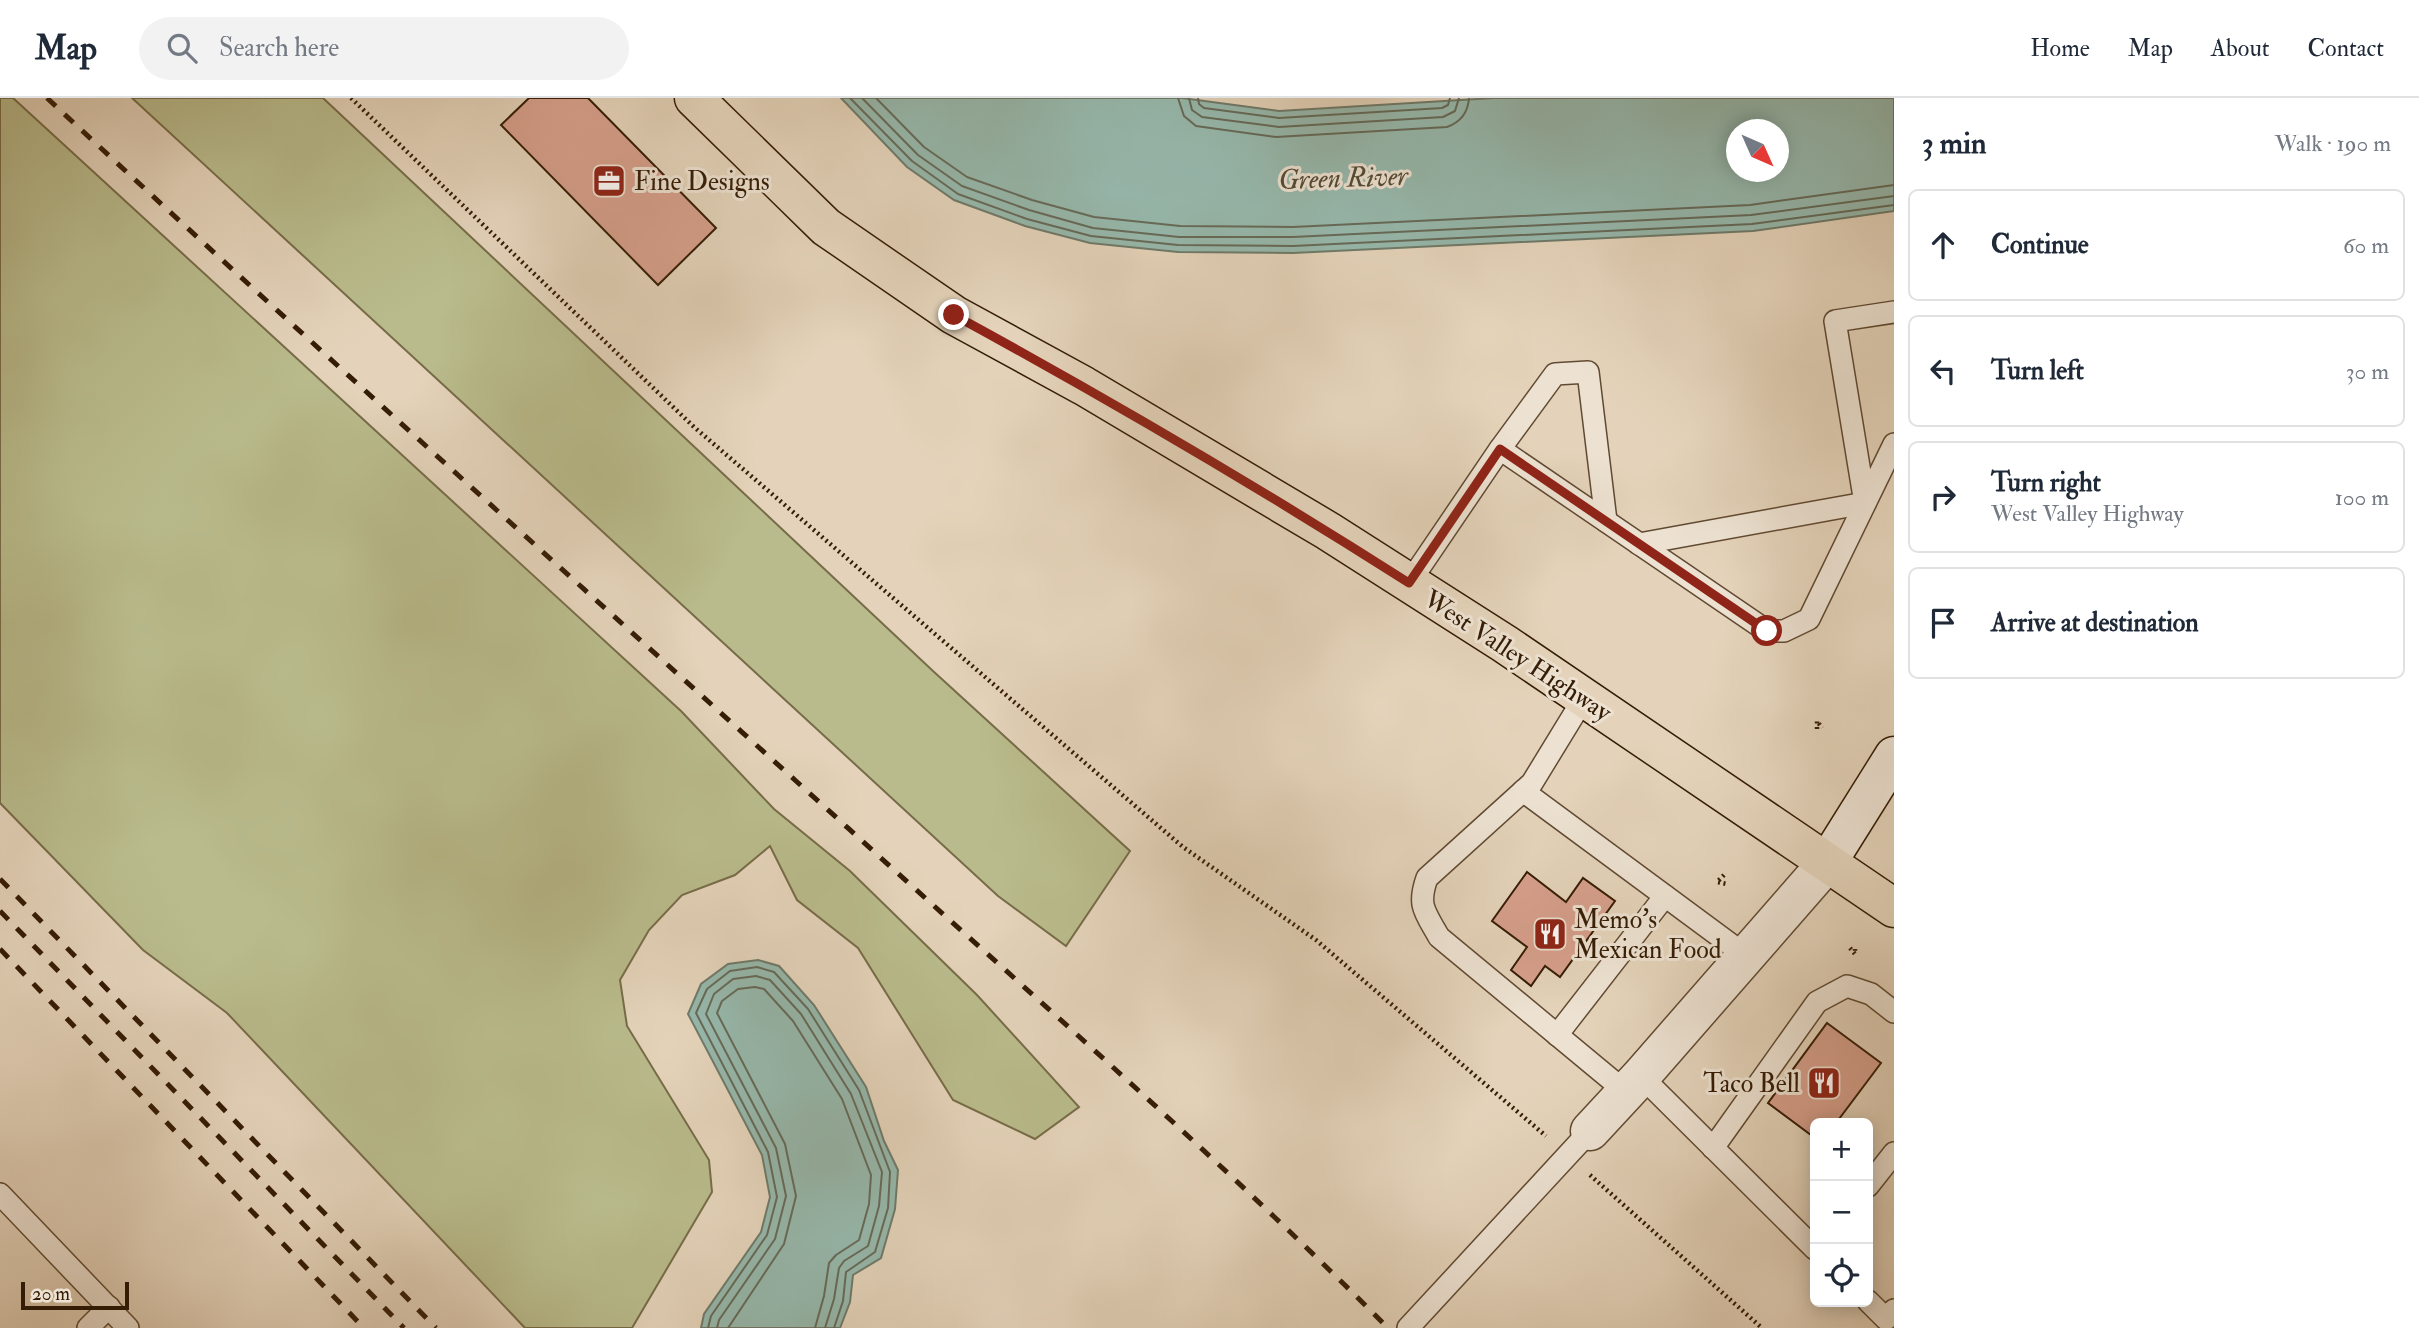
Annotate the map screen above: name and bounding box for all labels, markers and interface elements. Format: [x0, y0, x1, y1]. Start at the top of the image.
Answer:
search box [139, 17, 629, 80]
text: Map [35, 28, 97, 69]
icon: search [163, 29, 201, 67]
text: Search here [219, 32, 339, 64]
text: Home [2030, 33, 2090, 64]
text: Map [2128, 33, 2173, 64]
text: About [2211, 33, 2270, 64]
text: Contact [2308, 33, 2384, 64]
north arrow [1726, 119, 1789, 182]
text: 3 min [1922, 125, 1987, 162]
text: Walk · 190 m [2275, 129, 2391, 158]
water label: Green River [1278, 159, 1410, 198]
office icon: Fine Designs [590, 162, 628, 200]
place label: Fine Designs [634, 166, 770, 198]
icon: ahead [1924, 226, 1962, 264]
text: Continue [1991, 229, 2089, 261]
text: 60 m [2343, 231, 2389, 260]
route end [938, 299, 969, 330]
icon: left [1924, 352, 1962, 390]
text: Turn left [1991, 355, 2084, 387]
text: 30 m [2346, 357, 2389, 386]
text: Turn right [1991, 467, 2101, 499]
icon: right [1924, 478, 1962, 516]
text: 100 m [2335, 483, 2389, 512]
text: West Valley Highway [1991, 499, 2184, 528]
street label: West Valley Highway [1417, 583, 1618, 729]
icon: arrive [1924, 604, 1962, 642]
text: Arrive at destination [1991, 607, 2199, 639]
route start [1751, 615, 1782, 646]
place label: Memo's Mexican Food [1574, 904, 1722, 966]
restaurant icon: Memo's Mexican Food [1531, 915, 1569, 953]
restaurant icon: Taco Bell [1805, 1064, 1843, 1102]
place label: Taco Bell [1703, 1068, 1800, 1100]
map controls [1810, 1118, 1873, 1307]
button: + [1810, 1118, 1873, 1181]
button: − [1810, 1181, 1873, 1244]
button: locate [1810, 1244, 1873, 1307]
scale bar [21, 1279, 130, 1311]
text: 20 m [32, 1282, 70, 1306]

